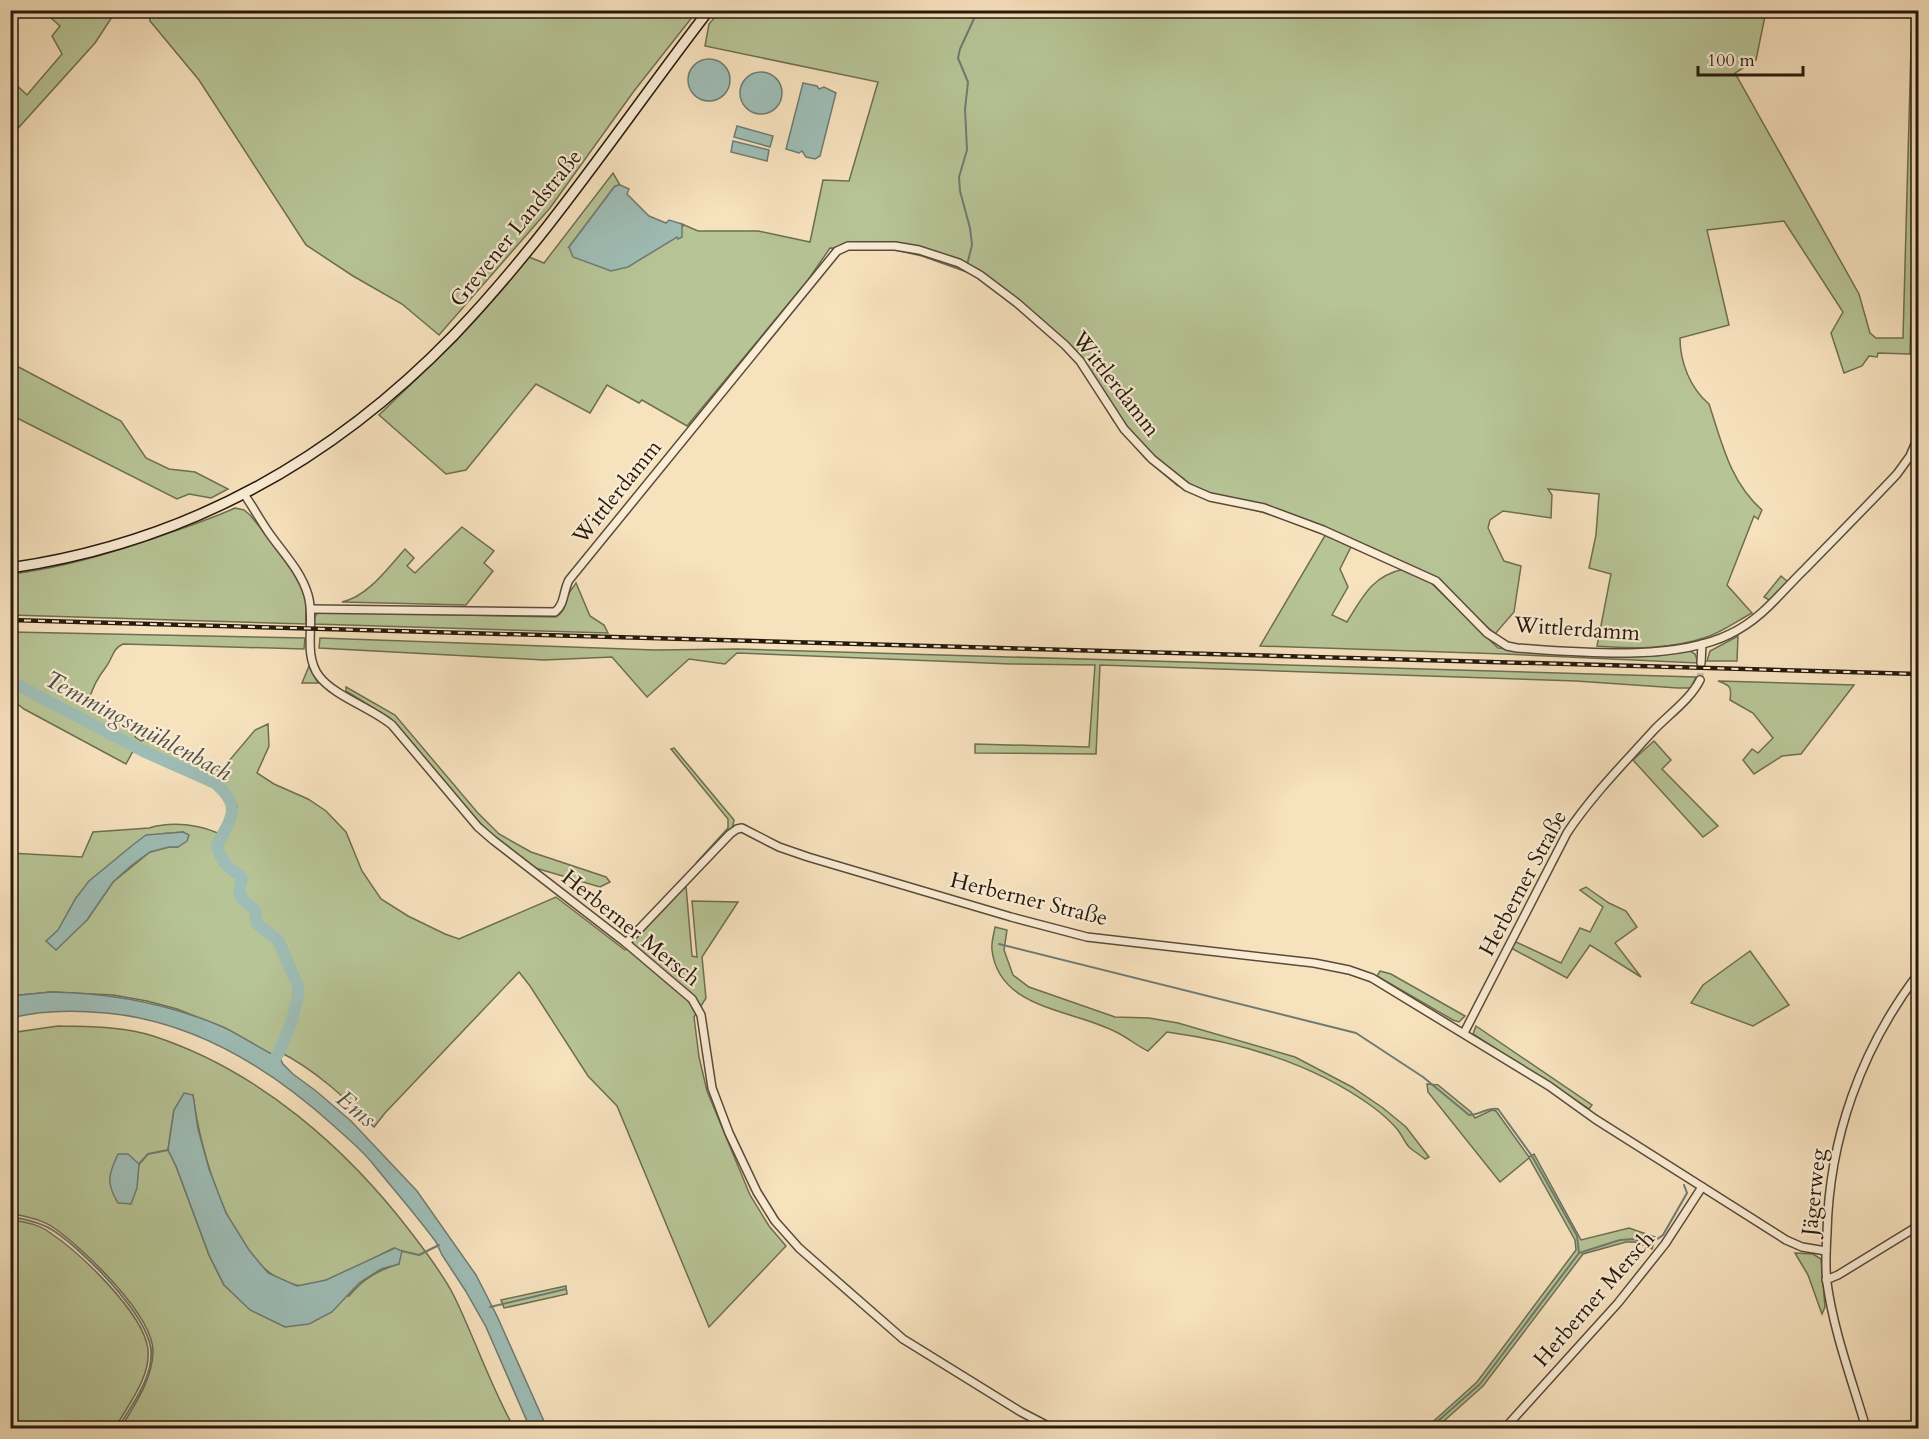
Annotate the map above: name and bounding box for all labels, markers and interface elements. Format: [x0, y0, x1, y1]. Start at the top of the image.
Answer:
scale bar [1698, 39, 1803, 77]
text: 100 m [1707, 48, 1755, 73]
street label: Grevener Landstraße [443, 143, 589, 313]
street label: Wittlerdamm [1065, 324, 1167, 443]
street label: Wittlerdamm [565, 433, 669, 551]
street label: Wittlerdamm [1512, 610, 1641, 648]
water label: Temmingsmühlenbach [39, 663, 238, 789]
street label: Herberner Straße [1472, 805, 1574, 961]
street label: Herberner Mersch [555, 863, 707, 993]
street label: Herberner Straße [947, 865, 1111, 933]
water label: Ems [329, 1083, 383, 1135]
street label: Jägerweg [1794, 1146, 1834, 1240]
street label: Herberner Mersch [1527, 1225, 1661, 1373]

